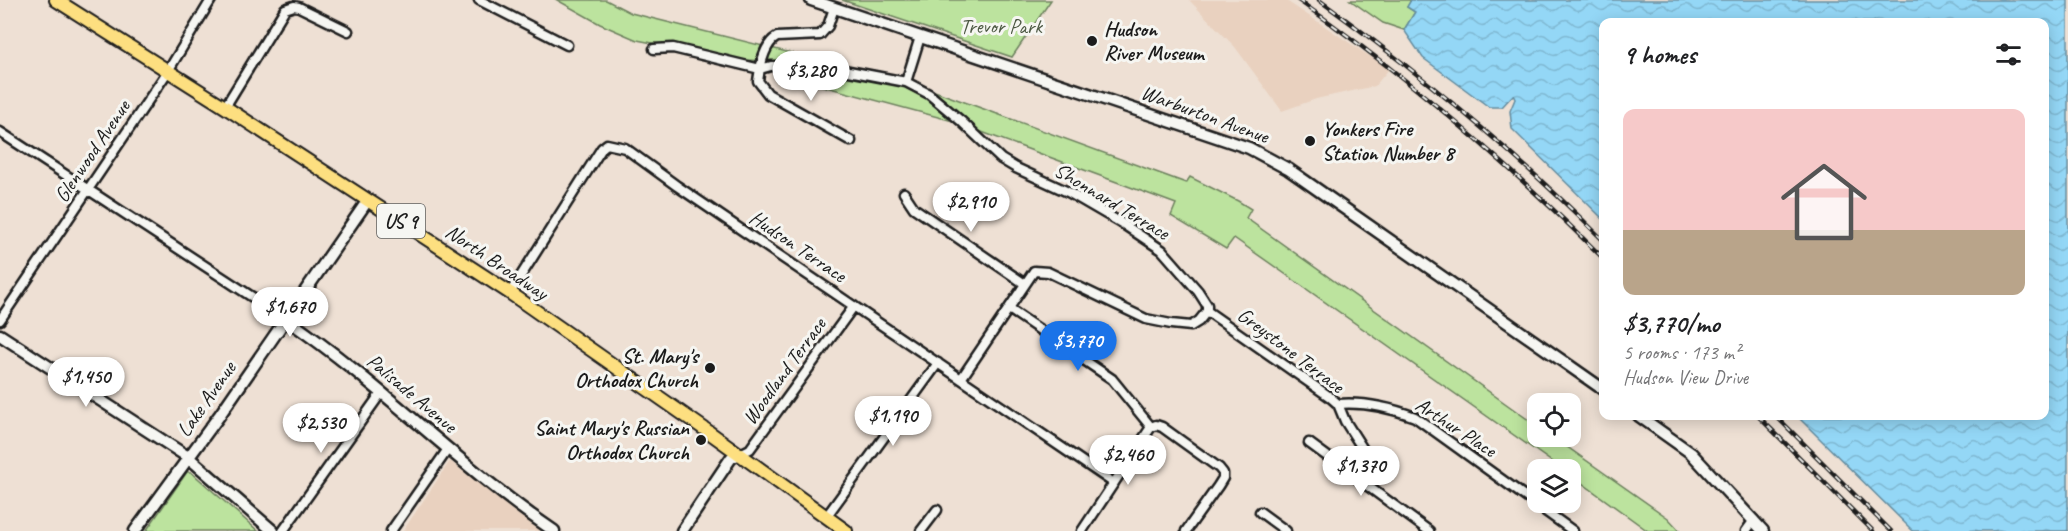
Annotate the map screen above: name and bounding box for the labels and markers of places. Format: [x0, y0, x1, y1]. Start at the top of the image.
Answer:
place label: Hudson River Museum [1104, 16, 1206, 66]
marker: Hudson River Museum [1085, 34, 1099, 48]
pin: $3,280 [762, 51, 860, 102]
place label: Yonkers Fire Station Number 8 [1322, 116, 1456, 166]
marker: Yonkers Fire Station Number 8 [1303, 134, 1317, 148]
pin: $2,910 [922, 182, 1020, 233]
pin: $1,670 [241, 287, 339, 338]
pin: $3,770 [1029, 321, 1127, 372]
place label: St. Mary's Orthodox Church [575, 343, 701, 393]
pin: $1,450 [37, 357, 135, 408]
marker: St. Mary's Orthodox Church [703, 361, 717, 375]
pin: $1,190 [844, 396, 942, 447]
pin: $2,530 [272, 403, 370, 454]
place label: Saint Mary's Russian Orthodox Church [534, 415, 690, 465]
marker: Saint Mary's Russian Orthodox Church [694, 433, 708, 447]
pin: $2,460 [1079, 435, 1177, 486]
pin: $1,370 [1312, 446, 1410, 497]

